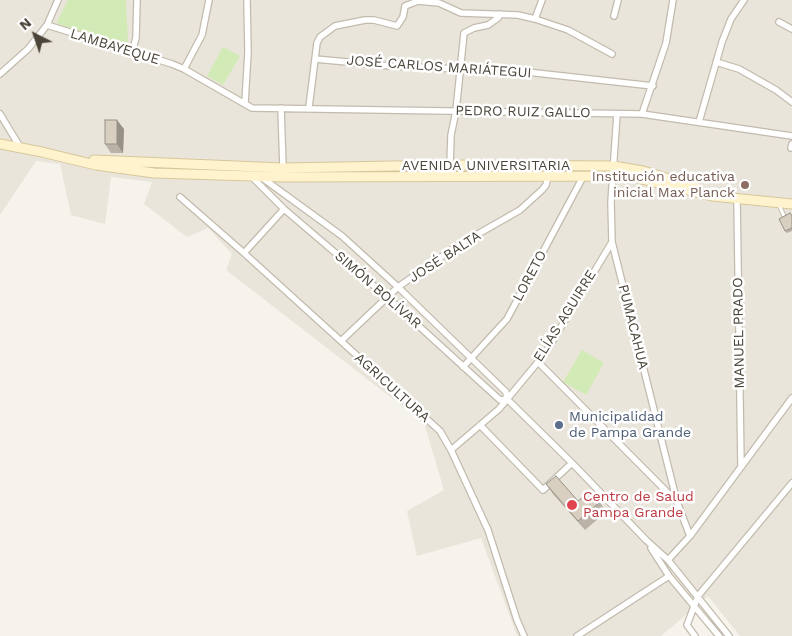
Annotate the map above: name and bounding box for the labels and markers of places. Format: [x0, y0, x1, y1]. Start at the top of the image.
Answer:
place label: Institución educativa inicial Max Planck [592, 169, 735, 202]
marker: Institución educativa inicial Max Planck [739, 179, 751, 191]
place label: Municipalidad de Pampa Grande [569, 409, 691, 442]
marker: Municipalidad de Pampa Grande [553, 419, 565, 431]
place label: Centro de Salud Pampa Grande [583, 489, 694, 522]
marker: Centro de Salud Pampa Grande [565, 498, 579, 512]

